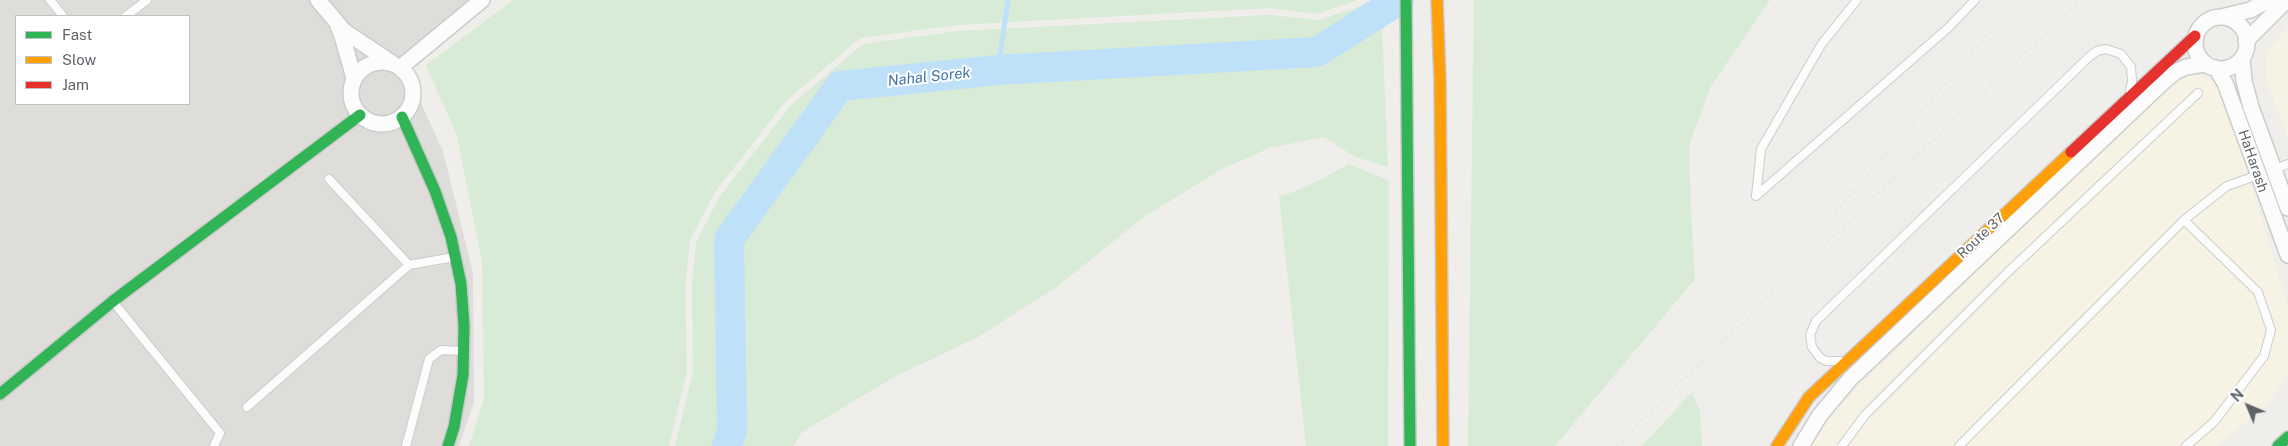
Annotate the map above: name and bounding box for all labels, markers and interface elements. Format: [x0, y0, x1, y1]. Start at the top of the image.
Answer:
legend [15, 15, 190, 105]
text: Fast [62, 26, 92, 43]
text: Slow [62, 51, 96, 68]
water label: Nahal Sorek [887, 64, 971, 90]
text: Jam [62, 76, 89, 93]
street label: HaHarash [2234, 128, 2272, 194]
street label: Route 37 [1954, 210, 2008, 262]
north arrow [2223, 381, 2273, 431]
text: N [2228, 386, 2247, 405]

